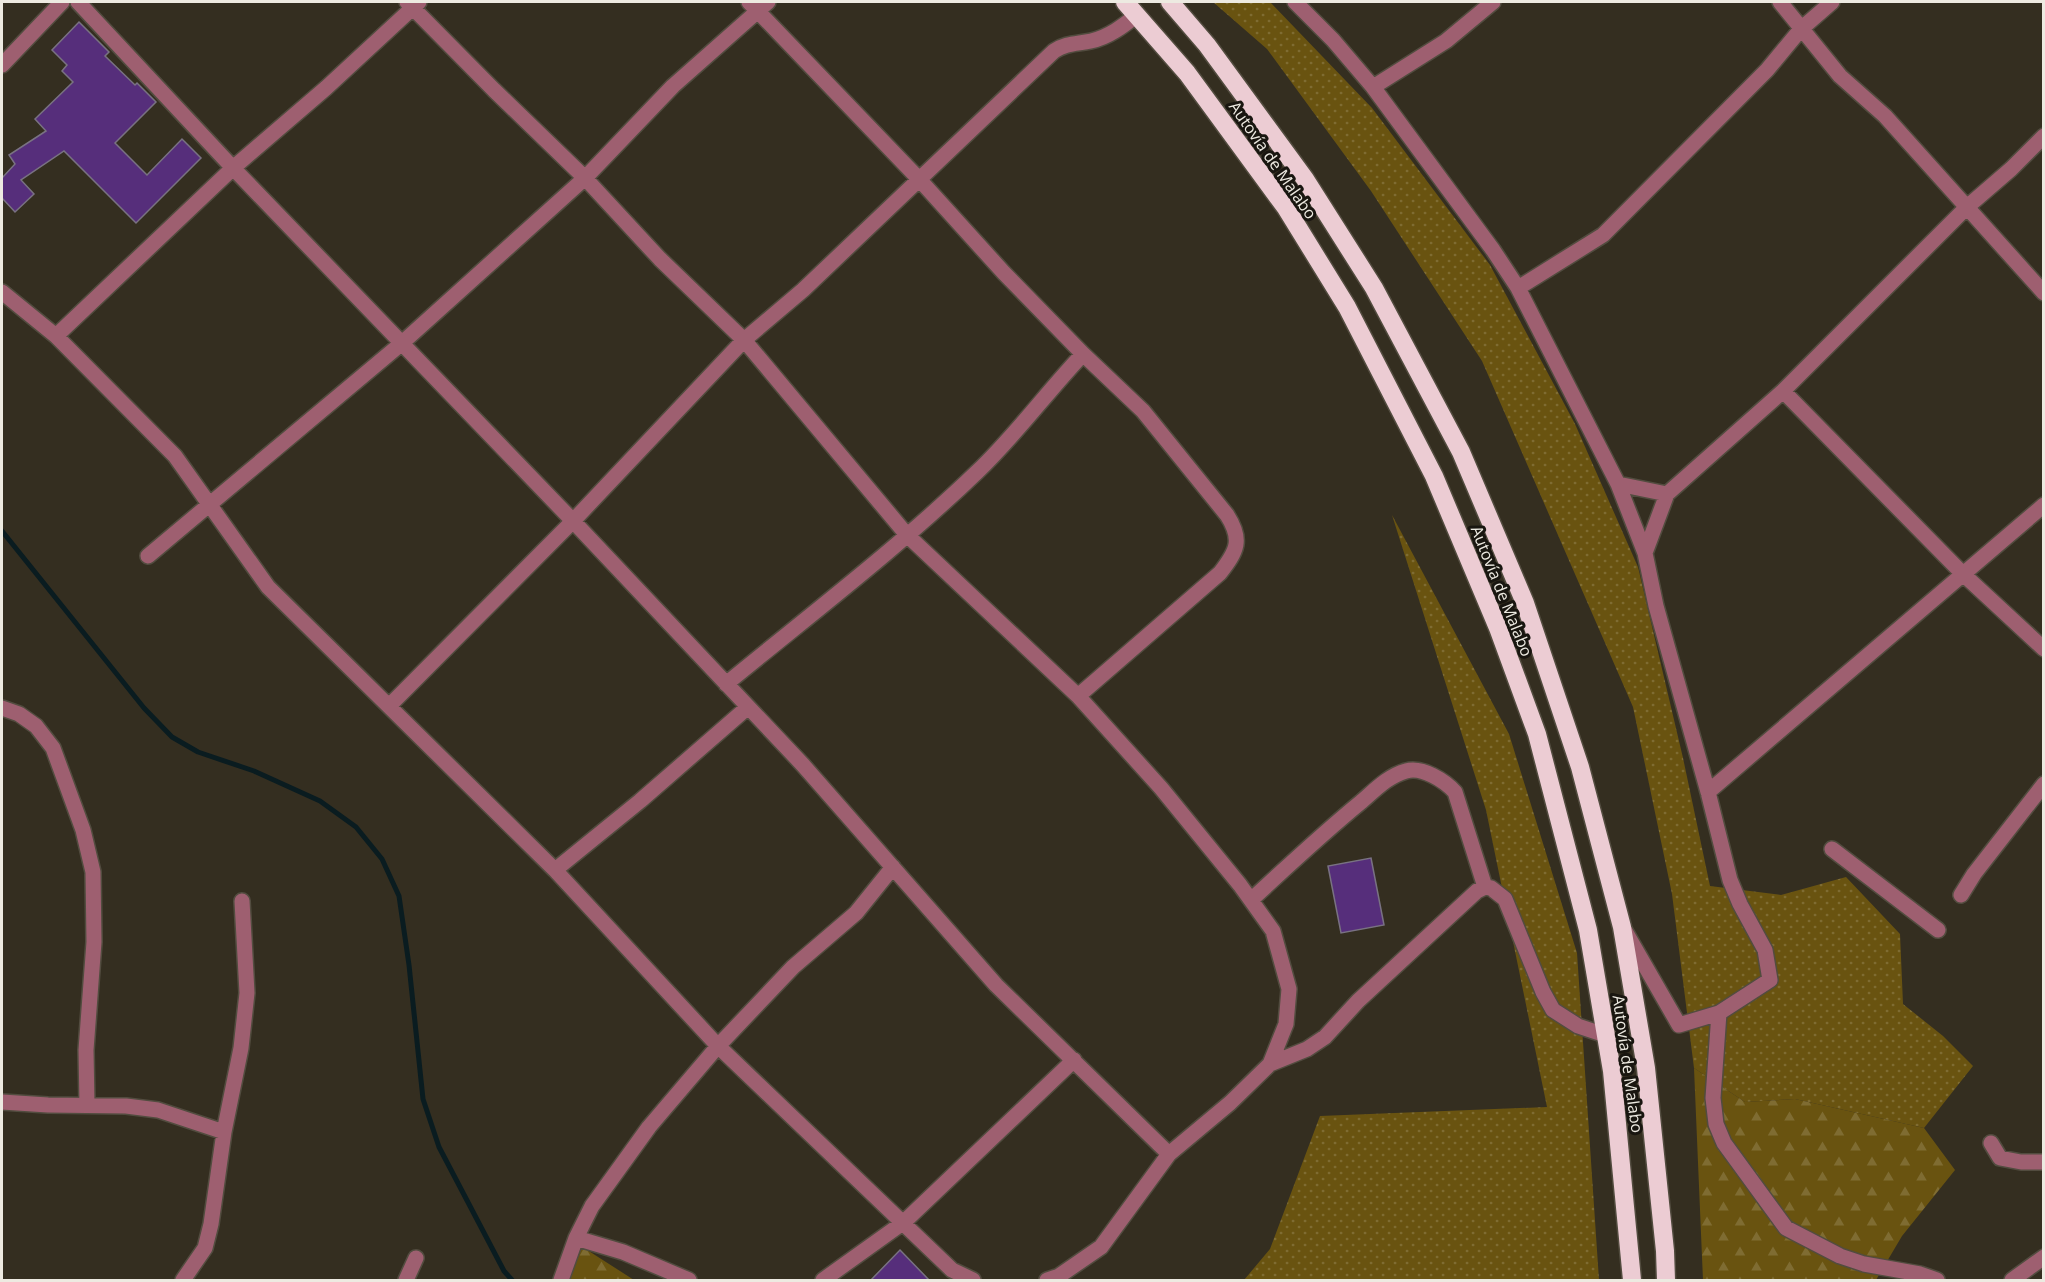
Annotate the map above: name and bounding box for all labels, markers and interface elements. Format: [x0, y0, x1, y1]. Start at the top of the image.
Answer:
street label: Autovía de Malabo [1224, 97, 1322, 223]
street label: Autovía de Malabo [1466, 522, 1538, 660]
street label: Autovía de Malabo [1607, 994, 1649, 1134]

